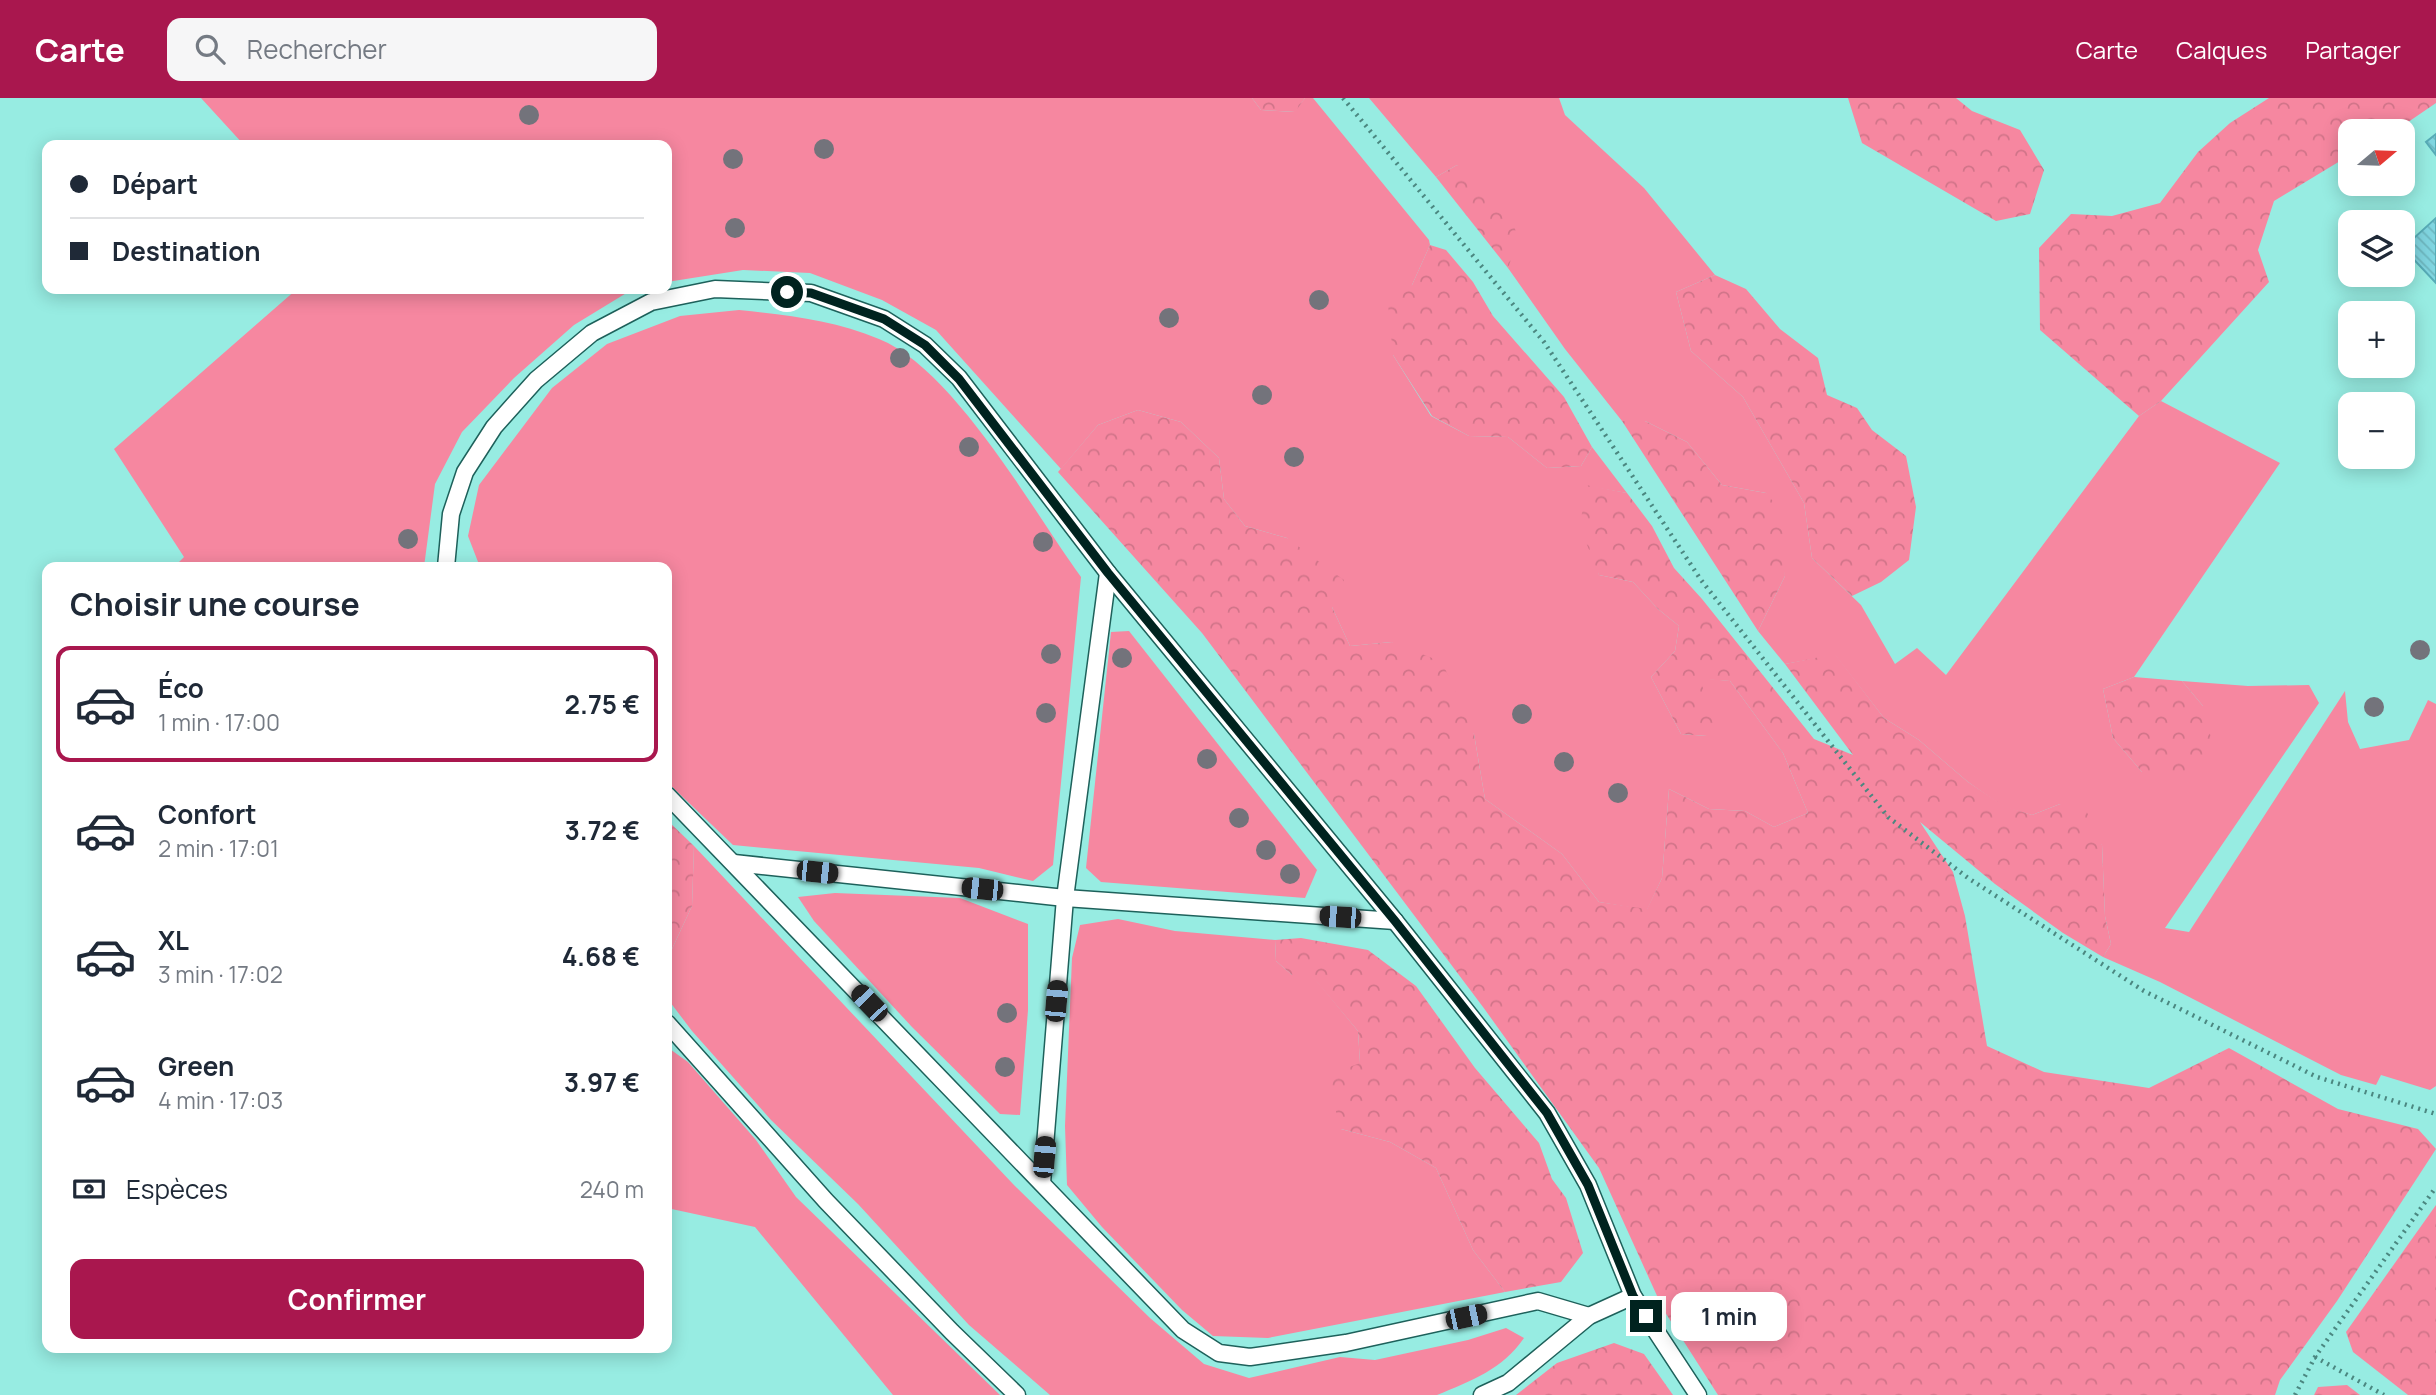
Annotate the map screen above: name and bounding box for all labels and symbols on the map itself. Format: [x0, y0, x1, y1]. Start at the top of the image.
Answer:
north arrow [2338, 119, 2415, 196]
route start [771, 276, 803, 308]
car [796, 859, 839, 885]
car [961, 876, 1004, 902]
car [1319, 905, 1362, 929]
car [1044, 979, 1069, 1023]
car [847, 981, 892, 1025]
car [1032, 1135, 1057, 1179]
callout: 1 min [1670, 1292, 1786, 1340]
route end [1630, 1300, 1662, 1332]
car [1444, 1302, 1489, 1332]

